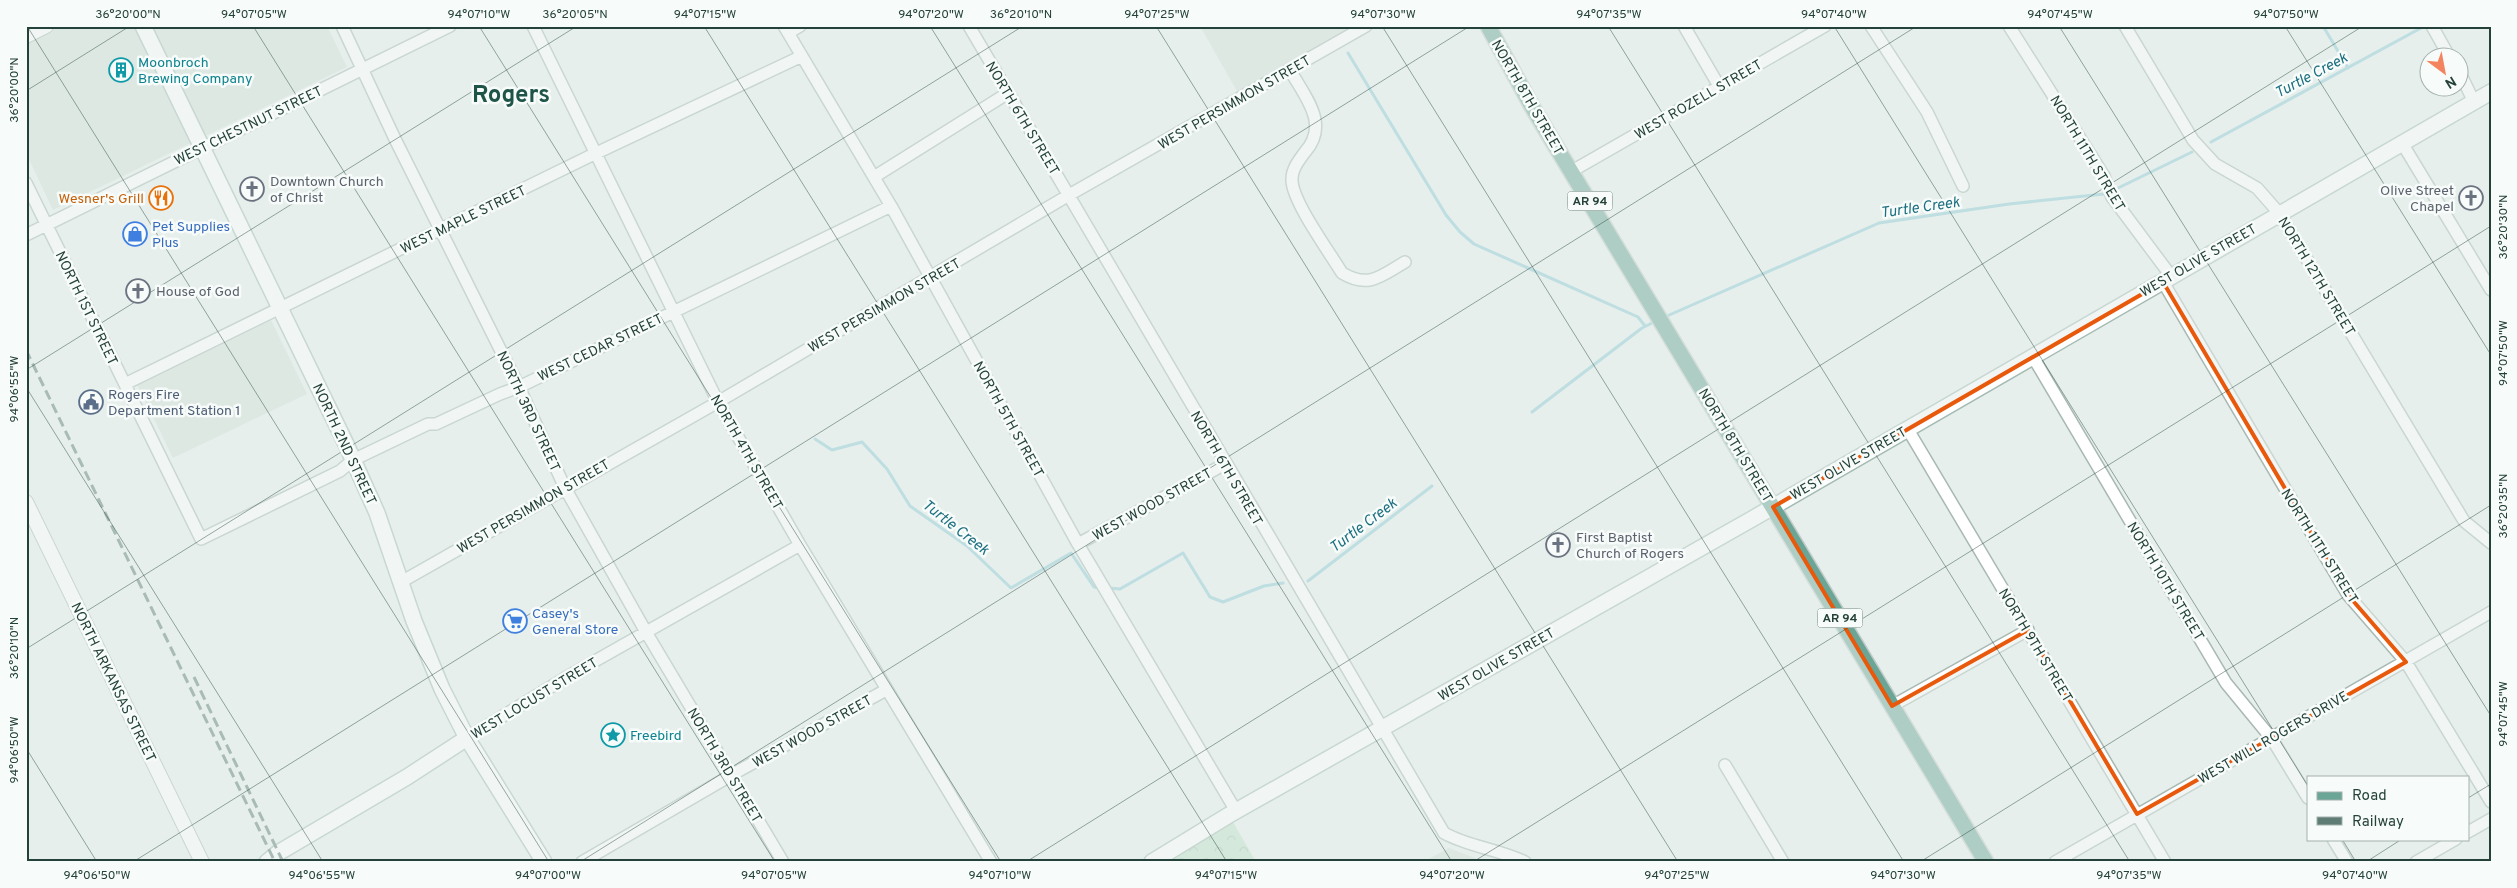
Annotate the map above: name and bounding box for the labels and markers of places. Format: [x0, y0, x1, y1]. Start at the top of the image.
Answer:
place label: Moonbroch Brewing Company [138, 55, 252, 88]
building icon: Moonbroch Brewing Company [108, 57, 134, 83]
place label: Downtown Church of Christ [270, 174, 384, 207]
church icon: Downtown Church of Christ [239, 176, 265, 202]
place label: Olive Street Chapel [2380, 183, 2454, 216]
restaurant icon: Wesner's Grill [148, 185, 174, 211]
church icon: Olive Street Chapel [2458, 185, 2484, 211]
place label: Wesner's Grill [59, 191, 144, 208]
place label: Pet Supplies Plus [152, 219, 230, 252]
shop icon: Pet Supplies Plus [122, 221, 148, 247]
church icon: House of God [125, 278, 151, 304]
place label: House of God [156, 284, 240, 301]
place label: Rogers Fire Department Station 1 [108, 387, 240, 420]
public building icon: Rogers Fire Department Station 1 [78, 389, 104, 415]
place label: First Baptist Church of Rogers [1576, 530, 1684, 563]
church icon: First Baptist Church of Rogers [1545, 532, 1571, 558]
place label: Casey's General Store [532, 606, 618, 639]
supermarket icon: Casey's General Store [502, 608, 528, 634]
place icon: Freebird [600, 722, 626, 748]
place label: Freebird [630, 728, 682, 745]

